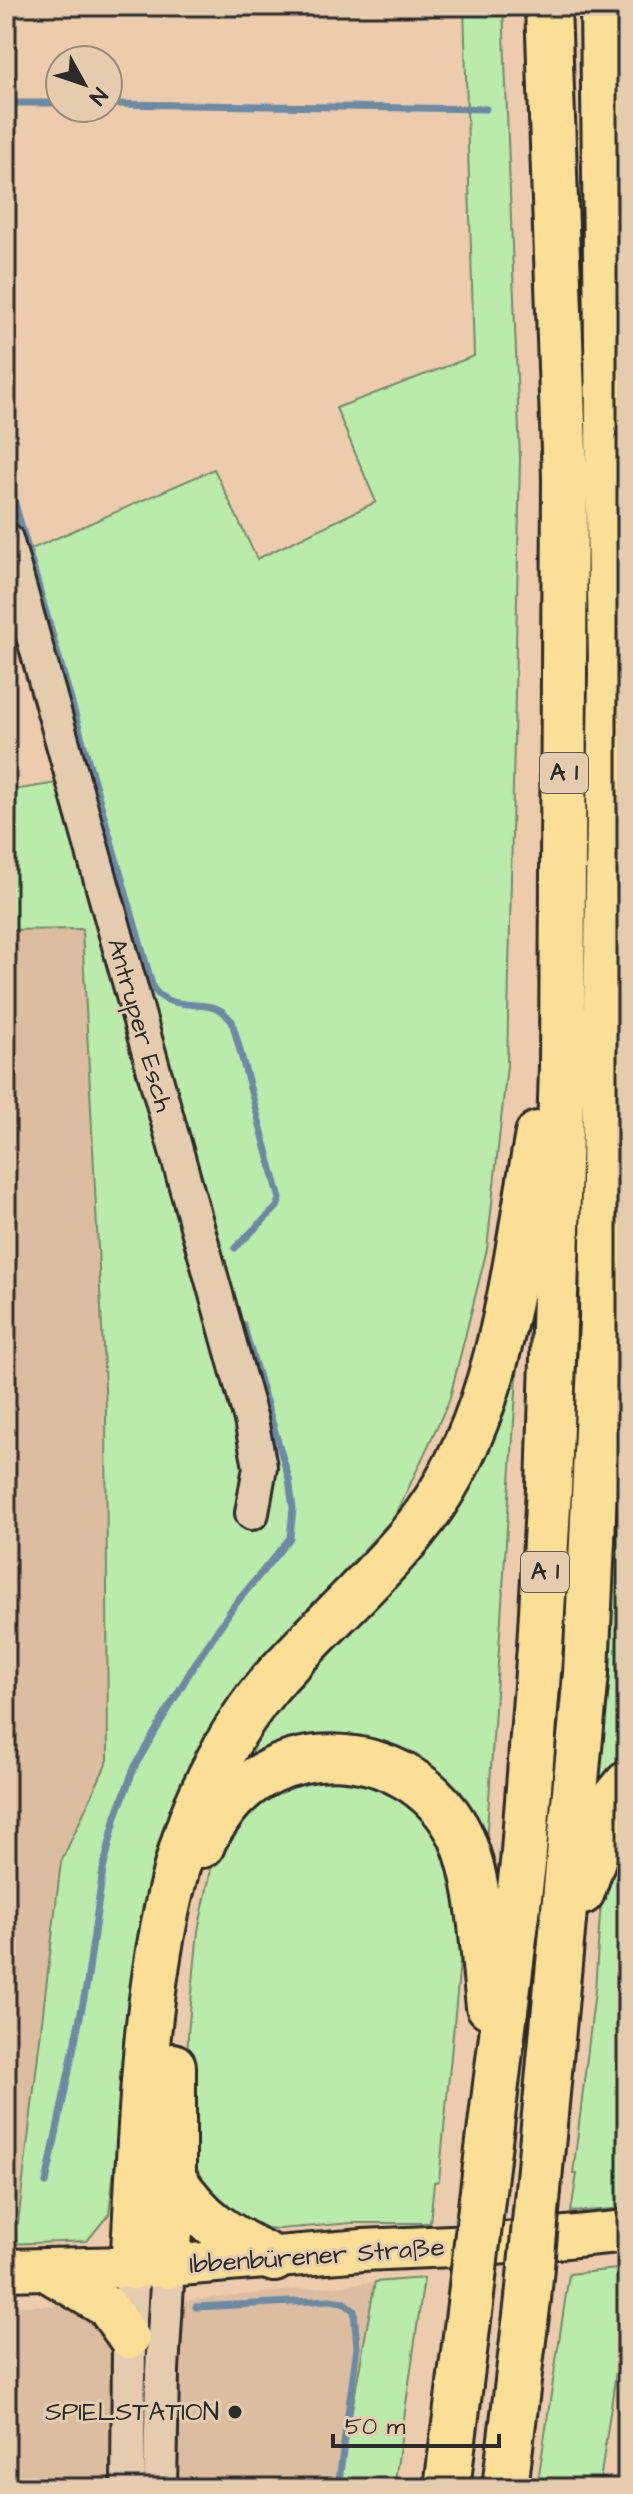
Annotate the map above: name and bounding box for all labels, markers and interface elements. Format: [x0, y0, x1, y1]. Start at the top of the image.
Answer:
north arrow [44, 44, 124, 124]
text: N [82, 81, 114, 111]
road number: A 1 [540, 753, 588, 793]
street label: Antruper Esch [98, 934, 182, 1116]
road number: A 1 [521, 1552, 569, 1592]
street label: Ibbenbürener Straße [188, 2229, 446, 2283]
place label: SPIELSTATION [45, 2394, 219, 2430]
scale bar [333, 2398, 499, 2448]
marker: SPIELSTATION [226, 2403, 244, 2421]
text: 50 m [345, 2410, 406, 2444]

